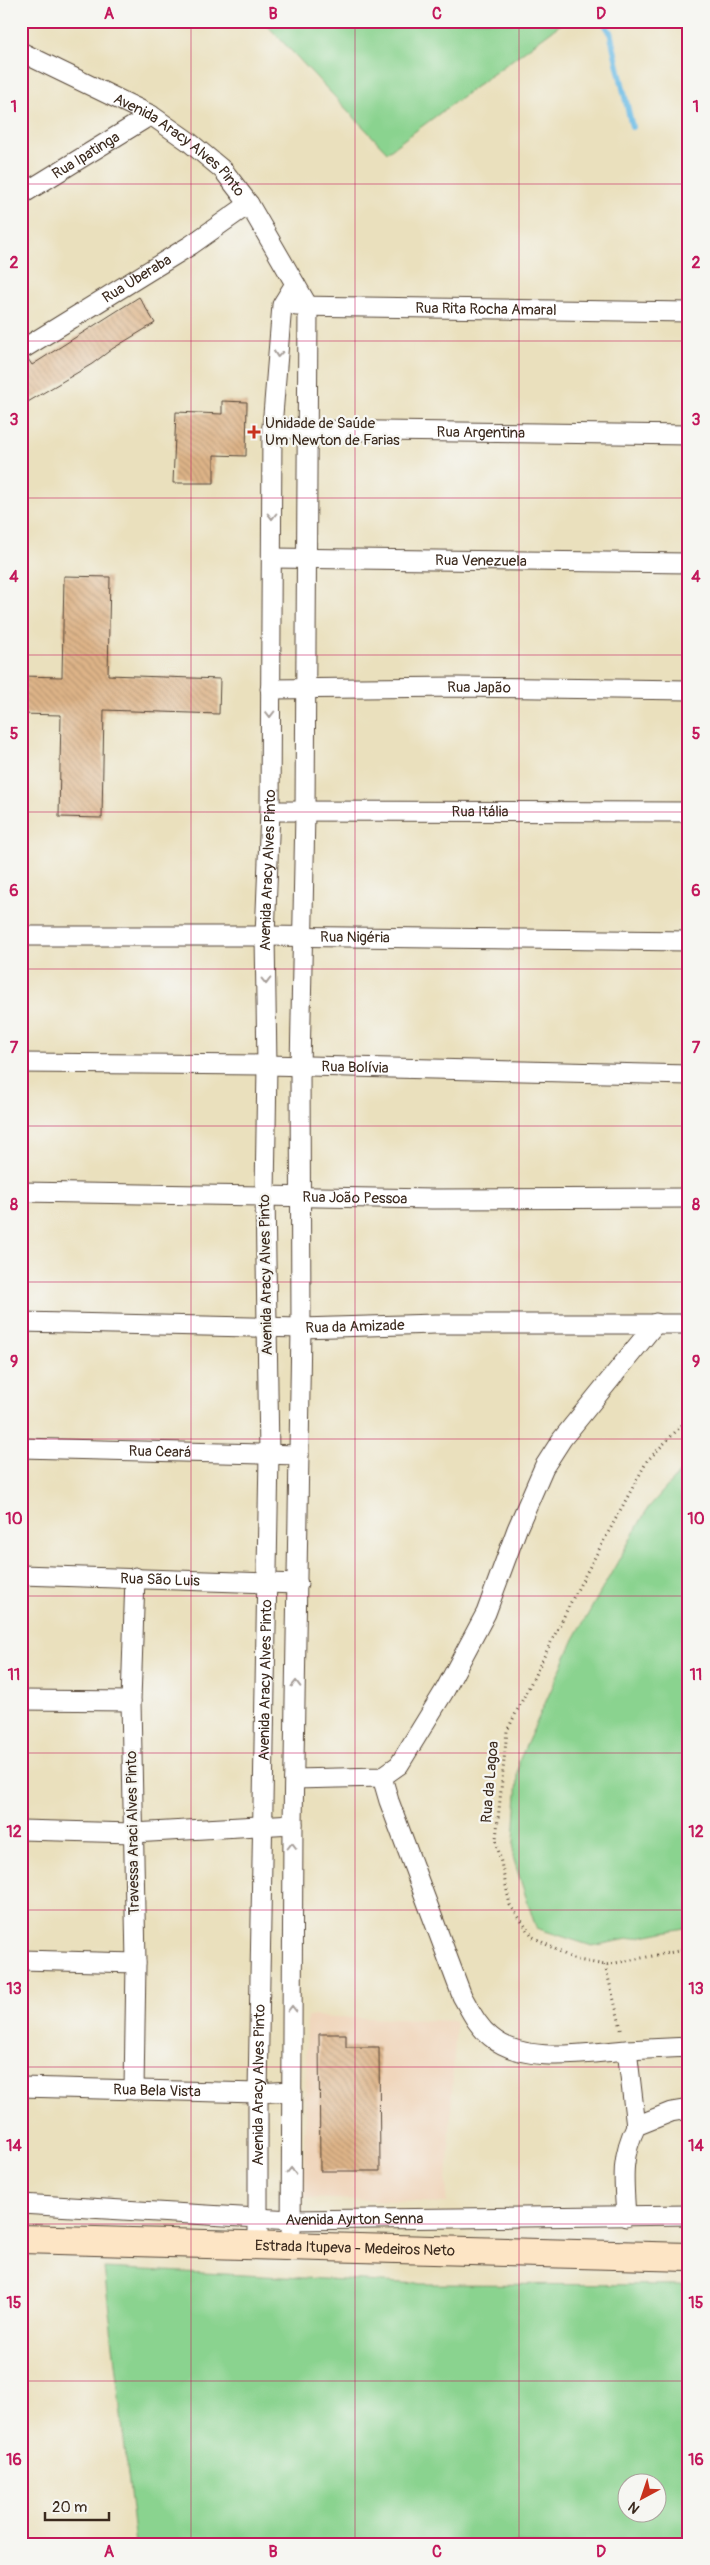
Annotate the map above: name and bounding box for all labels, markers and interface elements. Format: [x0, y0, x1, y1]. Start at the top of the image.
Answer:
text: A [104, 4, 115, 24]
text: B [268, 4, 278, 24]
text: C [432, 4, 442, 24]
text: D [596, 4, 606, 24]
street label: Avenida Aracy Alves Pinto [111, 89, 249, 200]
text: 1 [11, 97, 17, 117]
text: 1 [693, 97, 699, 117]
street label: Rua Ipatinga [48, 127, 123, 183]
street label: Rua Uberaba [99, 250, 175, 307]
text: 2 [10, 253, 19, 273]
text: 2 [692, 253, 701, 273]
street label: Rua Rita Rocha Amaral [415, 298, 557, 319]
one-way arrow [273, 350, 284, 358]
text: 3 [10, 410, 19, 430]
text: 3 [692, 410, 701, 430]
place label: Unidade de Saúde Um Newton de Farias [265, 414, 400, 450]
street label: Rua Argentina [436, 422, 525, 442]
marker: Unidade de Saúde Um Newton de Farias [247, 425, 261, 439]
one-way arrow [267, 512, 277, 520]
street label: Rua Venezuela [435, 550, 527, 571]
text: 4 [9, 567, 19, 587]
text: 4 [691, 567, 701, 587]
street label: Rua Japão [447, 677, 511, 697]
one-way arrow [265, 710, 275, 718]
text: 5 [10, 724, 19, 744]
text: 5 [692, 724, 701, 744]
street label: Avenida Aracy Alves Pinto [255, 789, 280, 951]
street label: Rua Itália [451, 802, 509, 821]
text: 6 [9, 881, 19, 901]
text: 6 [691, 881, 701, 901]
street label: Rua Nigéria [320, 927, 390, 947]
one-way arrow [261, 978, 271, 985]
text: 7 [10, 1038, 19, 1058]
text: 7 [692, 1038, 701, 1058]
street label: Rua Bolívia [321, 1057, 389, 1077]
street label: Rua João Pessoa [302, 1187, 408, 1208]
street label: Avenida Aracy Alves Pinto [255, 1194, 277, 1356]
text: 8 [10, 1195, 18, 1215]
text: 8 [692, 1195, 700, 1215]
street label: Rua da Amizade [305, 1315, 405, 1337]
text: 9 [10, 1352, 18, 1372]
text: 9 [692, 1352, 700, 1372]
street label: Rua Ceará [128, 1441, 191, 1462]
text: 10 [5, 1509, 23, 1529]
text: 10 [687, 1509, 705, 1529]
street label: Rua São Luis [120, 1569, 200, 1590]
street label: Avenida Aracy Alves Pinto [254, 1599, 276, 1761]
text: 11 [8, 1665, 20, 1685]
text: 11 [690, 1665, 702, 1685]
one-way arrow [291, 1680, 301, 1688]
street label: Rua da Lagoa [477, 1740, 503, 1824]
street label: Travessa Araci Alves Pinto [122, 1751, 144, 1915]
text: 12 [6, 1822, 22, 1842]
text: 12 [688, 1822, 704, 1842]
one-way arrow [287, 1842, 297, 1850]
text: 13 [6, 1979, 22, 1999]
text: 13 [688, 1979, 704, 1999]
street label: Avenida Aracy Alves Pinto [249, 2004, 269, 2166]
one-way arrow [287, 2005, 297, 2012]
street label: Rua Bela Vista [113, 2080, 201, 2101]
text: 14 [6, 2136, 22, 2156]
text: 14 [688, 2136, 704, 2156]
one-way arrow [286, 2167, 296, 2175]
street label: Avenida Ayrton Senna [285, 2209, 424, 2230]
street label: Estrada Itupeva - Medeiros Neto [255, 2236, 455, 2260]
text: 15 [7, 2293, 22, 2313]
text: 15 [689, 2293, 704, 2313]
text: 16 [6, 2450, 22, 2470]
text: 16 [688, 2450, 704, 2470]
north arrow [618, 2472, 668, 2522]
scale bar [45, 2490, 109, 2522]
text: 20 m [52, 2498, 87, 2517]
text: N [625, 2498, 643, 2517]
text: A [104, 2542, 115, 2562]
text: B [268, 2542, 278, 2562]
text: C [432, 2542, 442, 2562]
text: D [596, 2542, 606, 2562]

